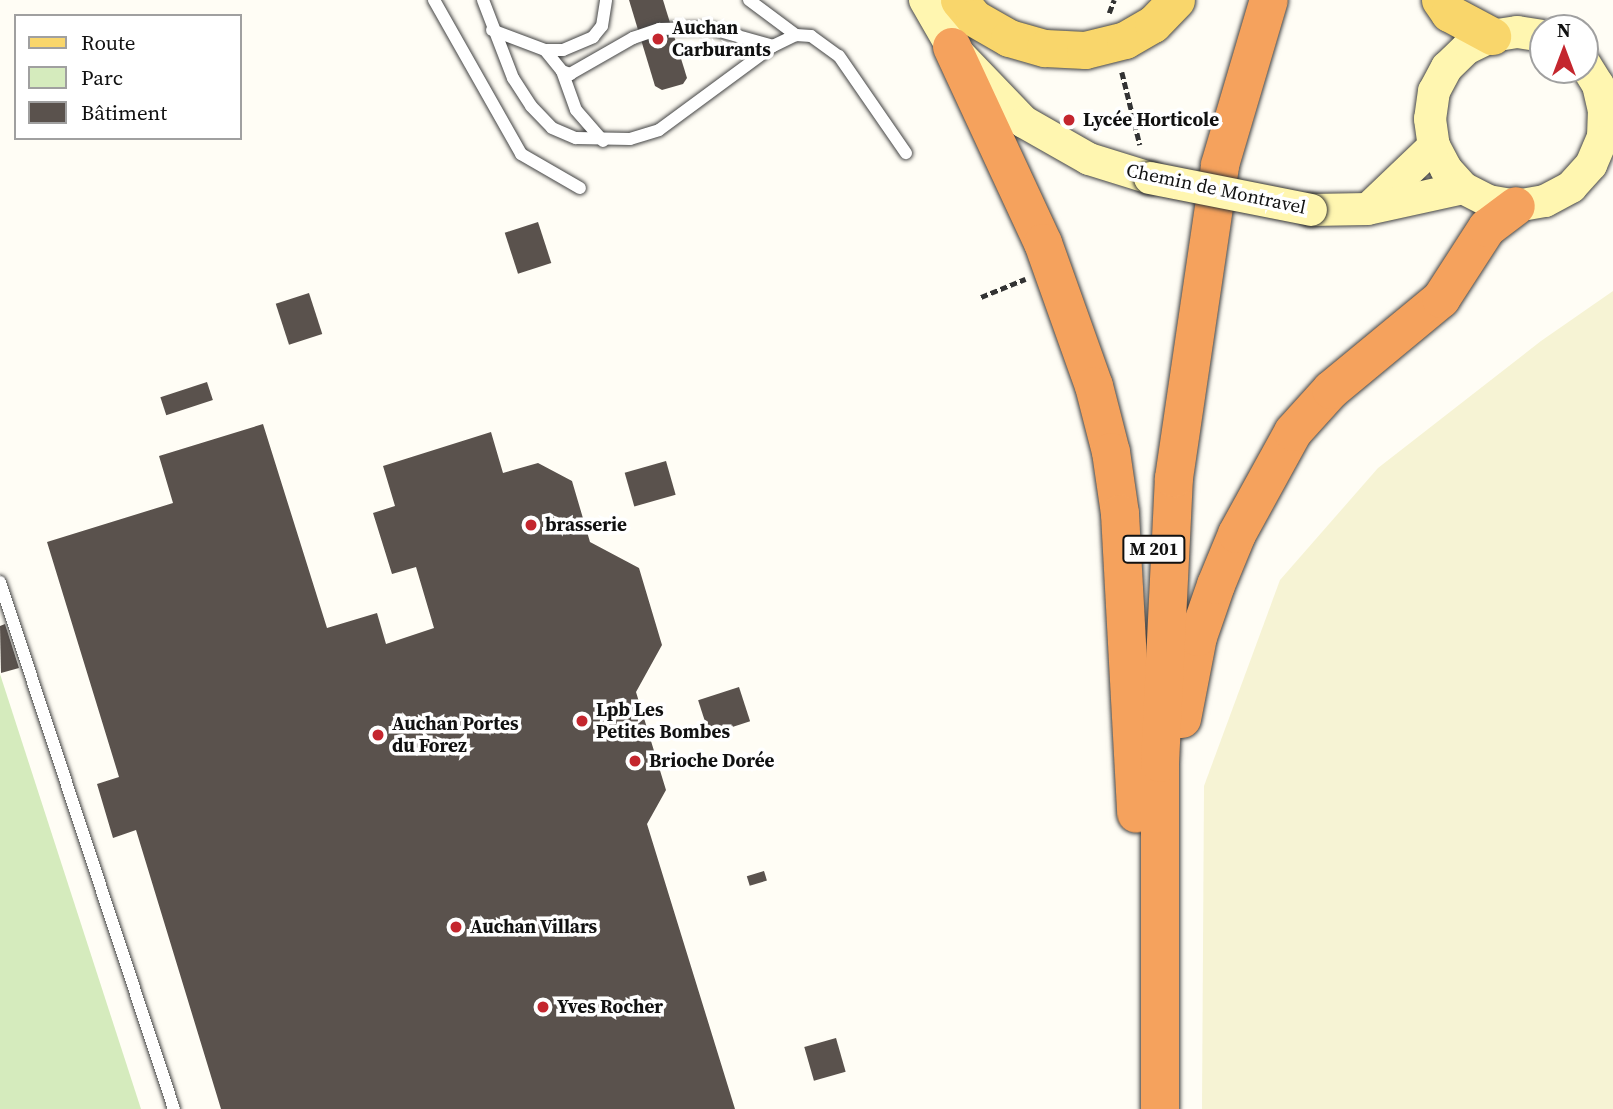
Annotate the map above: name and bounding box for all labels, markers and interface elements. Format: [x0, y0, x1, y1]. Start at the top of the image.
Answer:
legend [14, 14, 242, 140]
north arrow [1529, 14, 1599, 84]
place label: Auchan Carburants [672, 17, 771, 61]
text: N [1557, 17, 1571, 43]
text: Route [81, 28, 136, 57]
marker: Auchan Carburants [650, 31, 666, 47]
text: Parc [81, 63, 123, 92]
text: Bâtiment [81, 98, 167, 127]
place label: Lycée Horticole [1083, 109, 1219, 131]
marker: Lycée Horticole [1061, 112, 1077, 128]
street label: Chemin de Montravel [1124, 159, 1308, 219]
place label: brasserie [545, 514, 627, 536]
marker: brasserie [523, 517, 539, 533]
road number: M 201 [1121, 534, 1187, 564]
place label: Lpb Les Petites Bombes [596, 699, 730, 743]
place label: Auchan Portes du Forez [392, 713, 519, 757]
marker: Lpb Les Petites Bombes [574, 713, 590, 729]
marker: Auchan Portes du Forez [370, 727, 386, 743]
place label: Brioche Dorée [649, 750, 774, 772]
marker: Brioche Dorée [627, 753, 643, 769]
place label: Auchan Villars [470, 916, 598, 938]
marker: Auchan Villars [448, 919, 464, 935]
place label: Yves Rocher [557, 996, 663, 1018]
marker: Yves Rocher [535, 999, 551, 1015]

